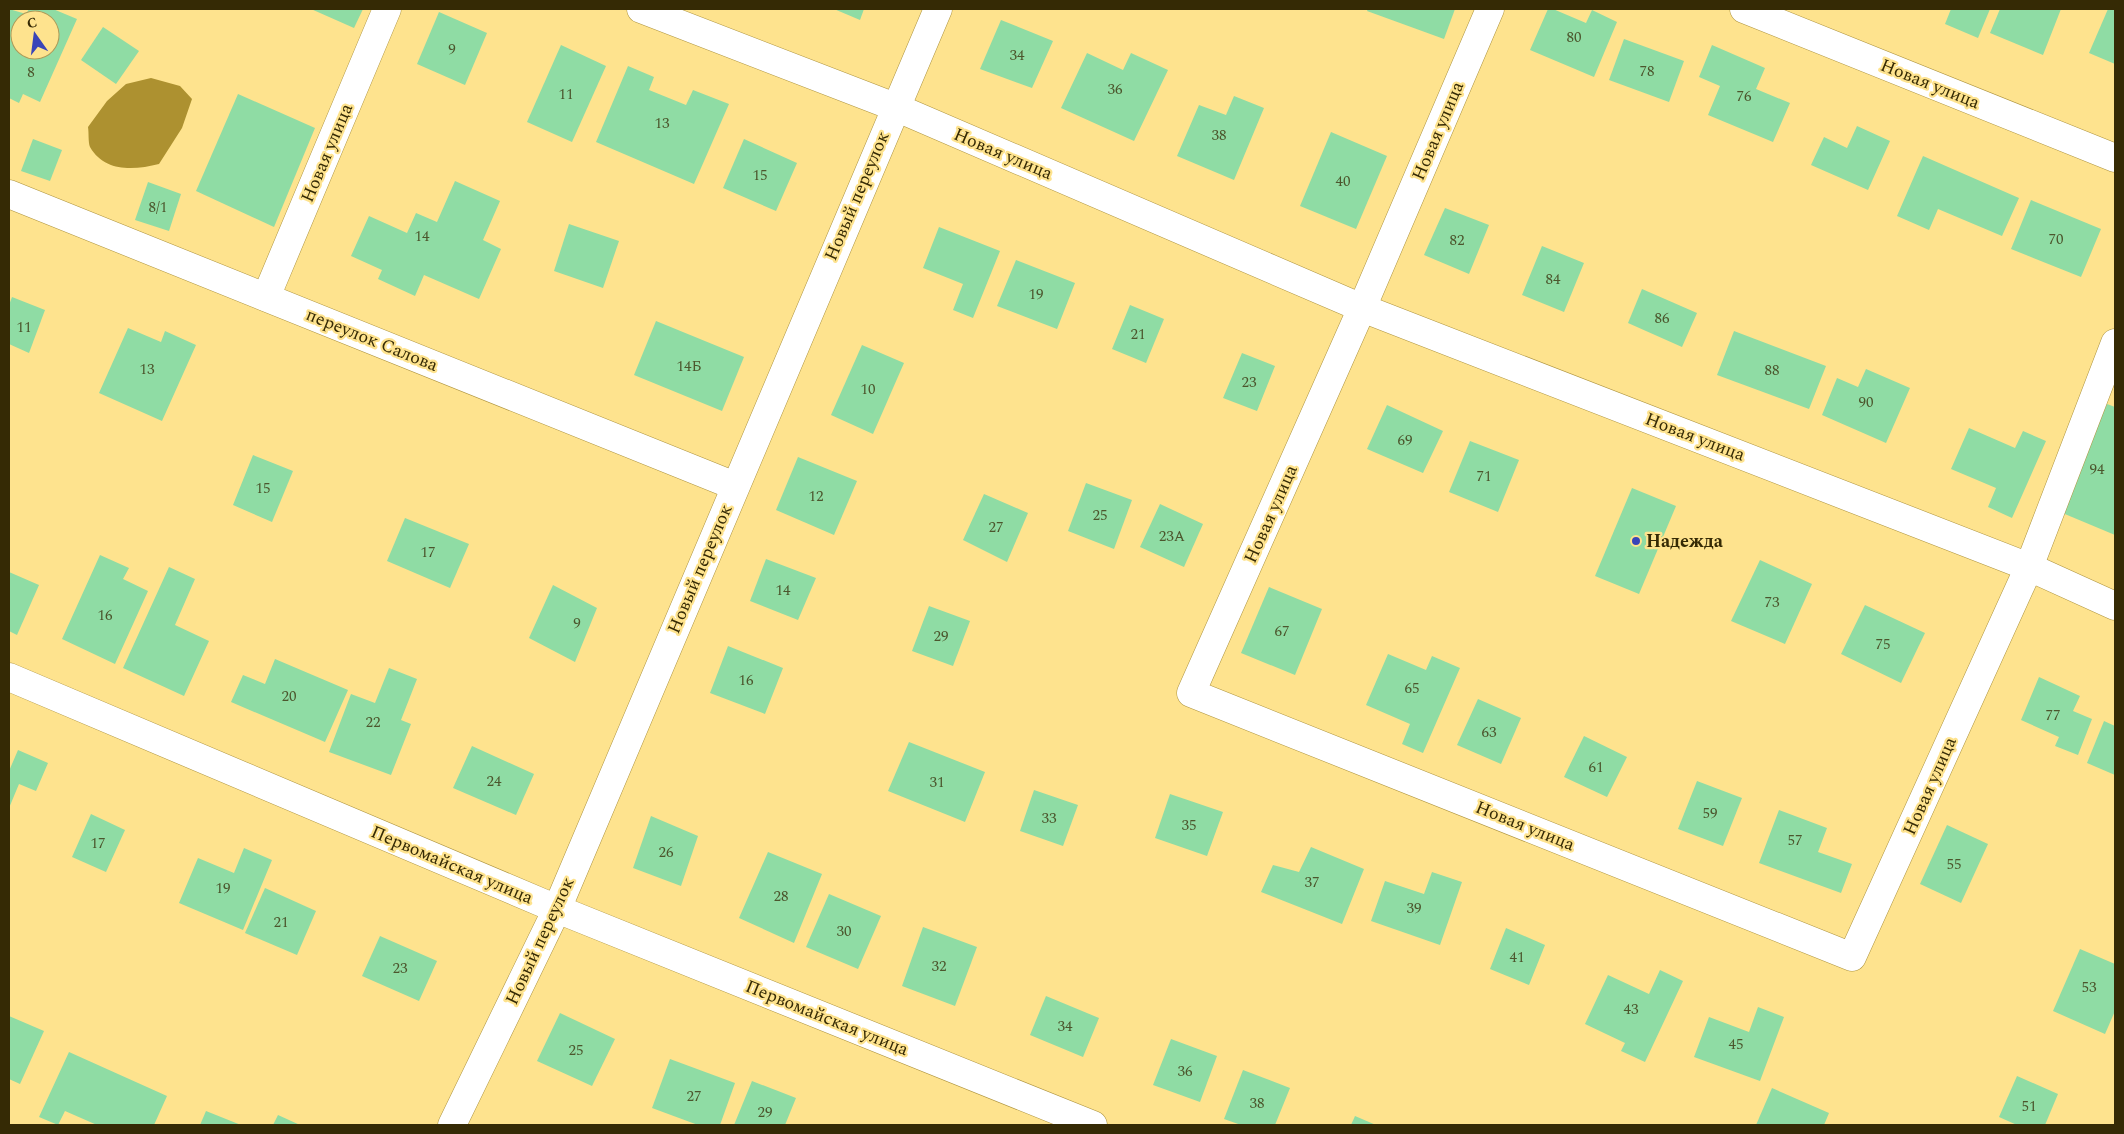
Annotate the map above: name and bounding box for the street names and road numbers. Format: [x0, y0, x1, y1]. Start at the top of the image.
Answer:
street label: Новая улица [1876, 52, 1984, 116]
street label: Новая улица [1405, 77, 1471, 185]
street label: Новая улица [294, 99, 360, 207]
street label: Новая улица [949, 121, 1057, 187]
street label: Новый переулок [818, 127, 896, 265]
street label: переулок Салова [302, 301, 442, 379]
street label: Новая улица [1641, 406, 1749, 469]
street label: Новая улица [1237, 460, 1305, 568]
street label: Новый переулок [661, 500, 739, 638]
street label: Новая улица [1896, 732, 1964, 840]
street label: Новая улица [1471, 794, 1579, 858]
street label: Первомайская улица [367, 819, 537, 911]
street label: Новый переулок [499, 873, 581, 1009]
street label: Первомайская улица [741, 973, 913, 1063]

